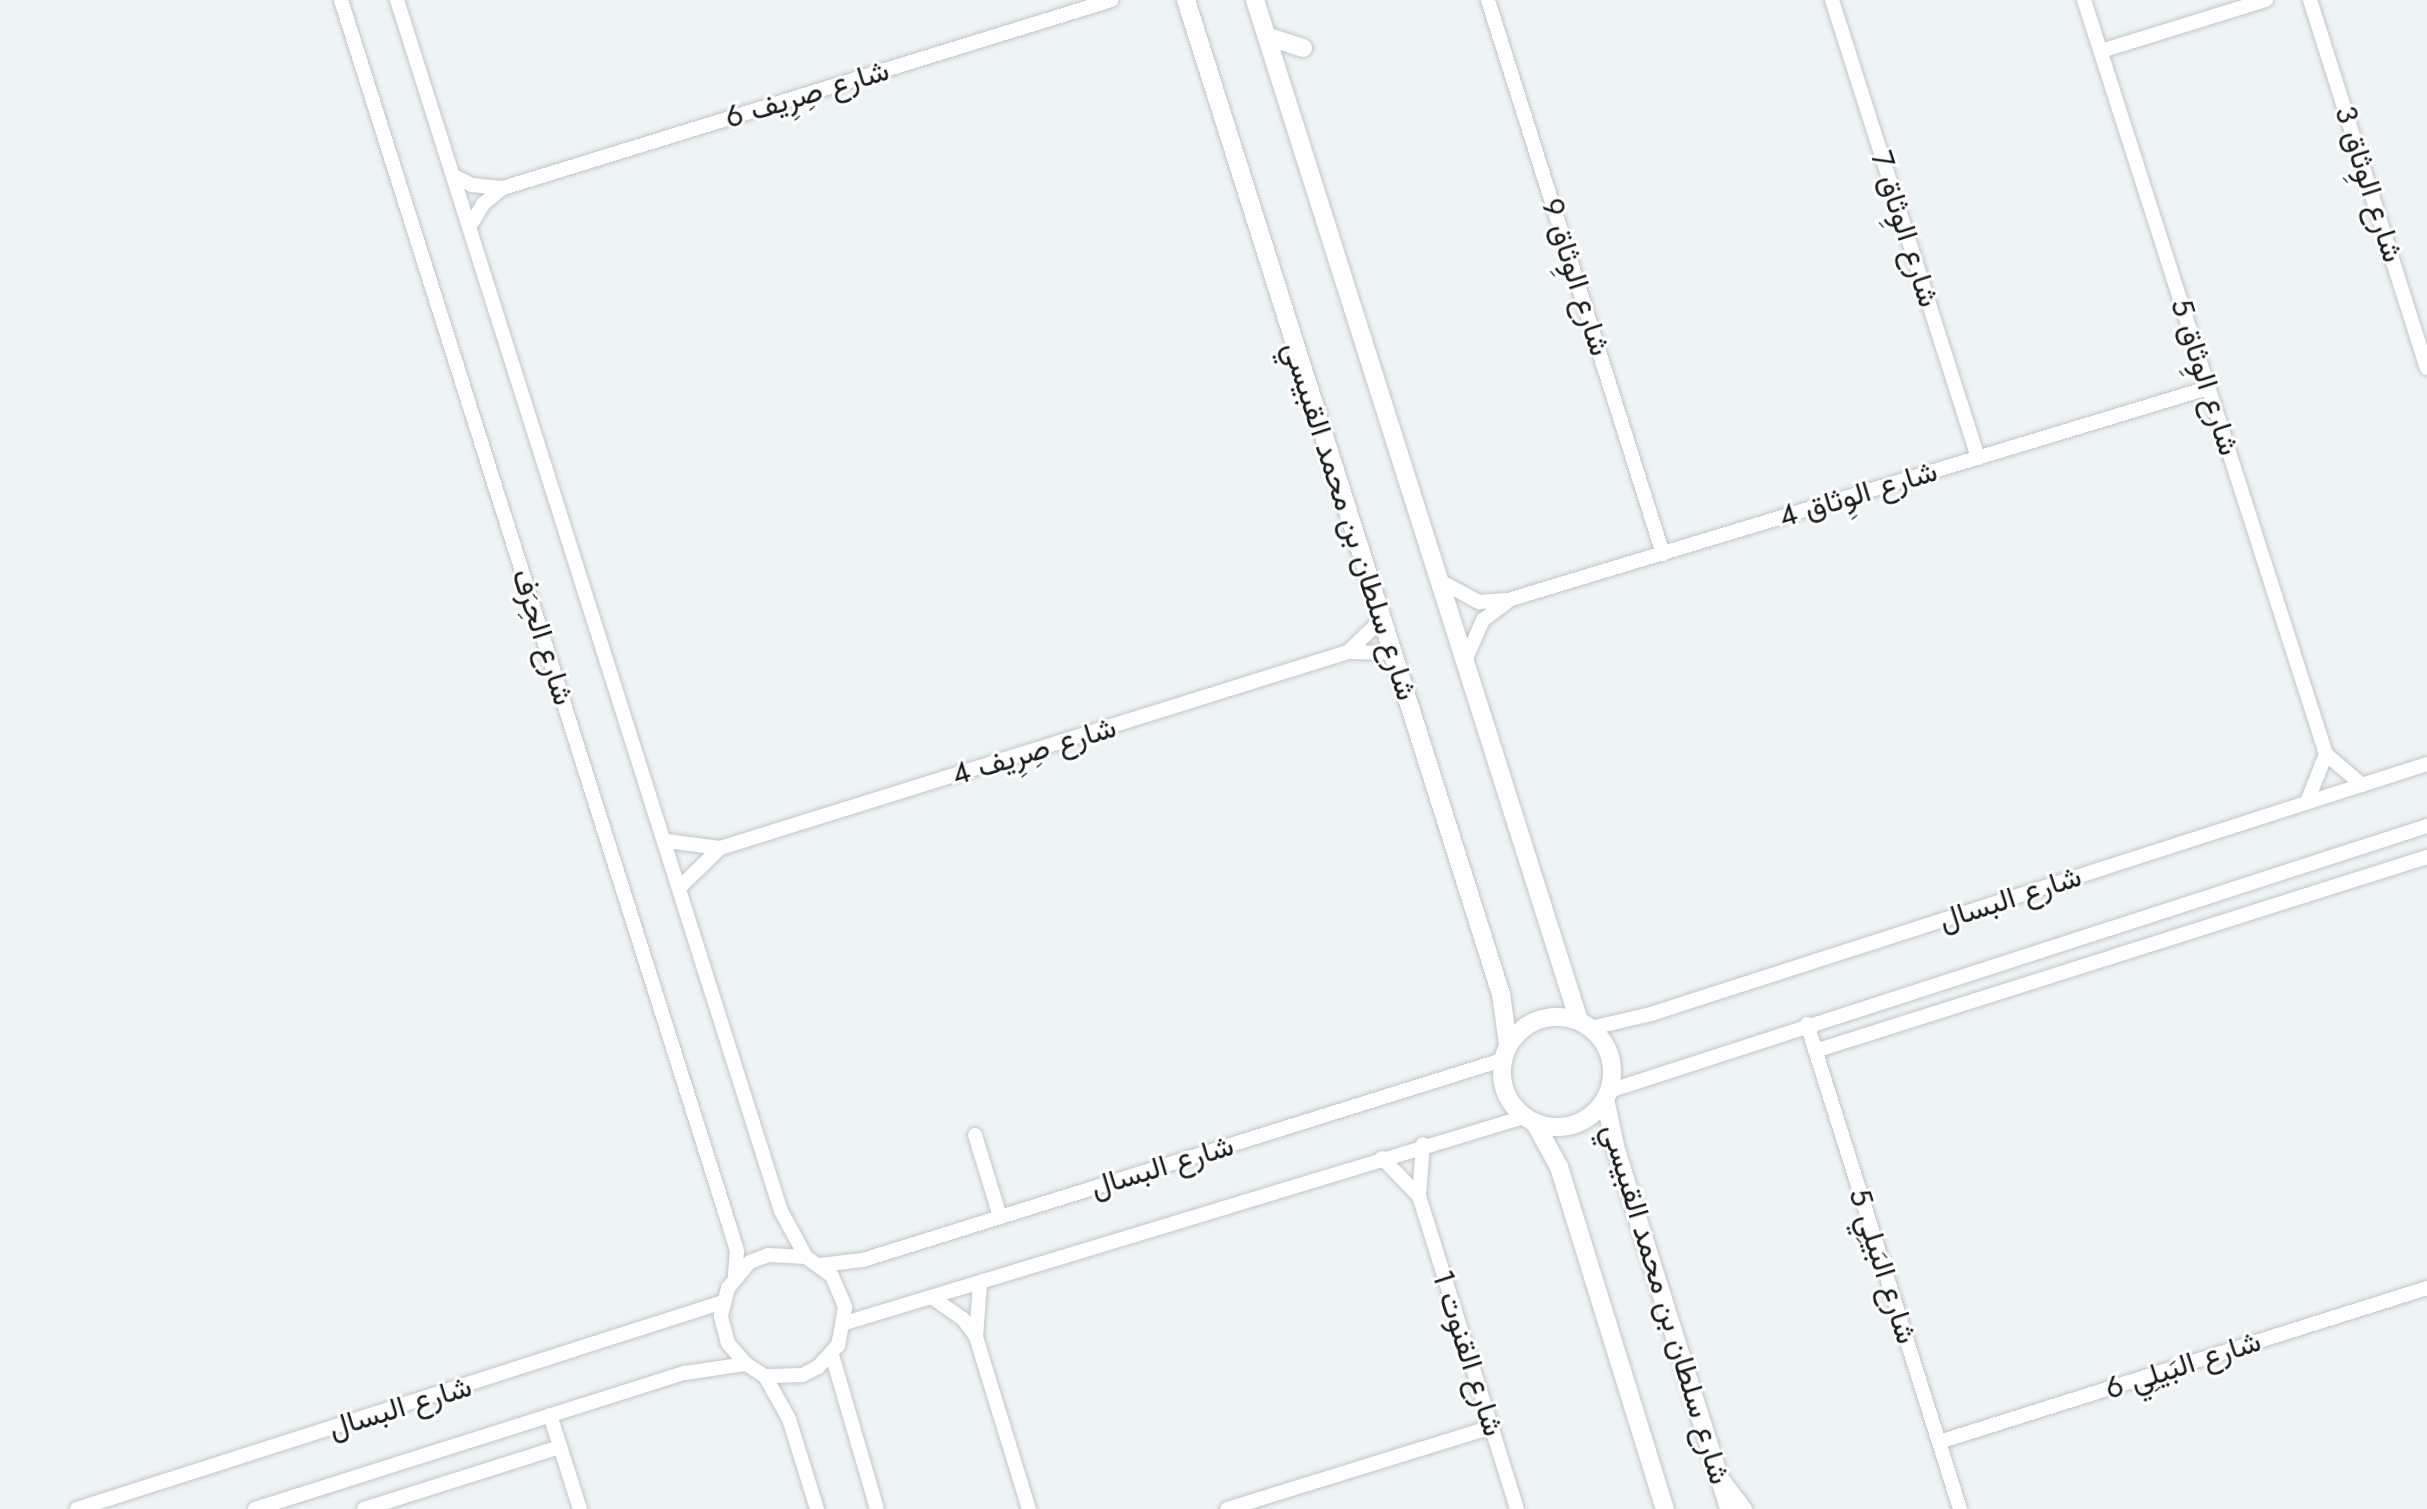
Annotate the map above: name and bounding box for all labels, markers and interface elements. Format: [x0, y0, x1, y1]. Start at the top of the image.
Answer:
street label: شارع صِرِيف 6 [721, 52, 893, 136]
street label: شارع الوِثاق 3 [2327, 101, 2411, 267]
street label: شارع الوِثاق 7 [1863, 147, 1947, 311]
street label: شارع الوِثاق 9 [1534, 194, 1618, 360]
street label: شارع الوِثاق 5 [2163, 294, 2247, 460]
street label: شارع سلطان بن محمد القبيسي [1275, 337, 1425, 705]
street label: شارع الوِثاق 4 [1775, 453, 1941, 535]
street label: شارع الحِرَف [504, 564, 582, 710]
street label: شارع صِرِيف 4 [948, 709, 1120, 793]
street label: شارع البسال [1934, 858, 2086, 938]
street label: شارع سلطان بن محمد القبيسي [1594, 1120, 1738, 1488]
street label: شارع البسال [1086, 1127, 1238, 1205]
street label: شارع البَيلِي 5 [1841, 1184, 1925, 1348]
street label: شارع القنوت 1 [1424, 1266, 1512, 1440]
street label: شارع البَيلِي 6 [2101, 1323, 2265, 1407]
street label: شارع البسال [324, 1368, 476, 1446]

